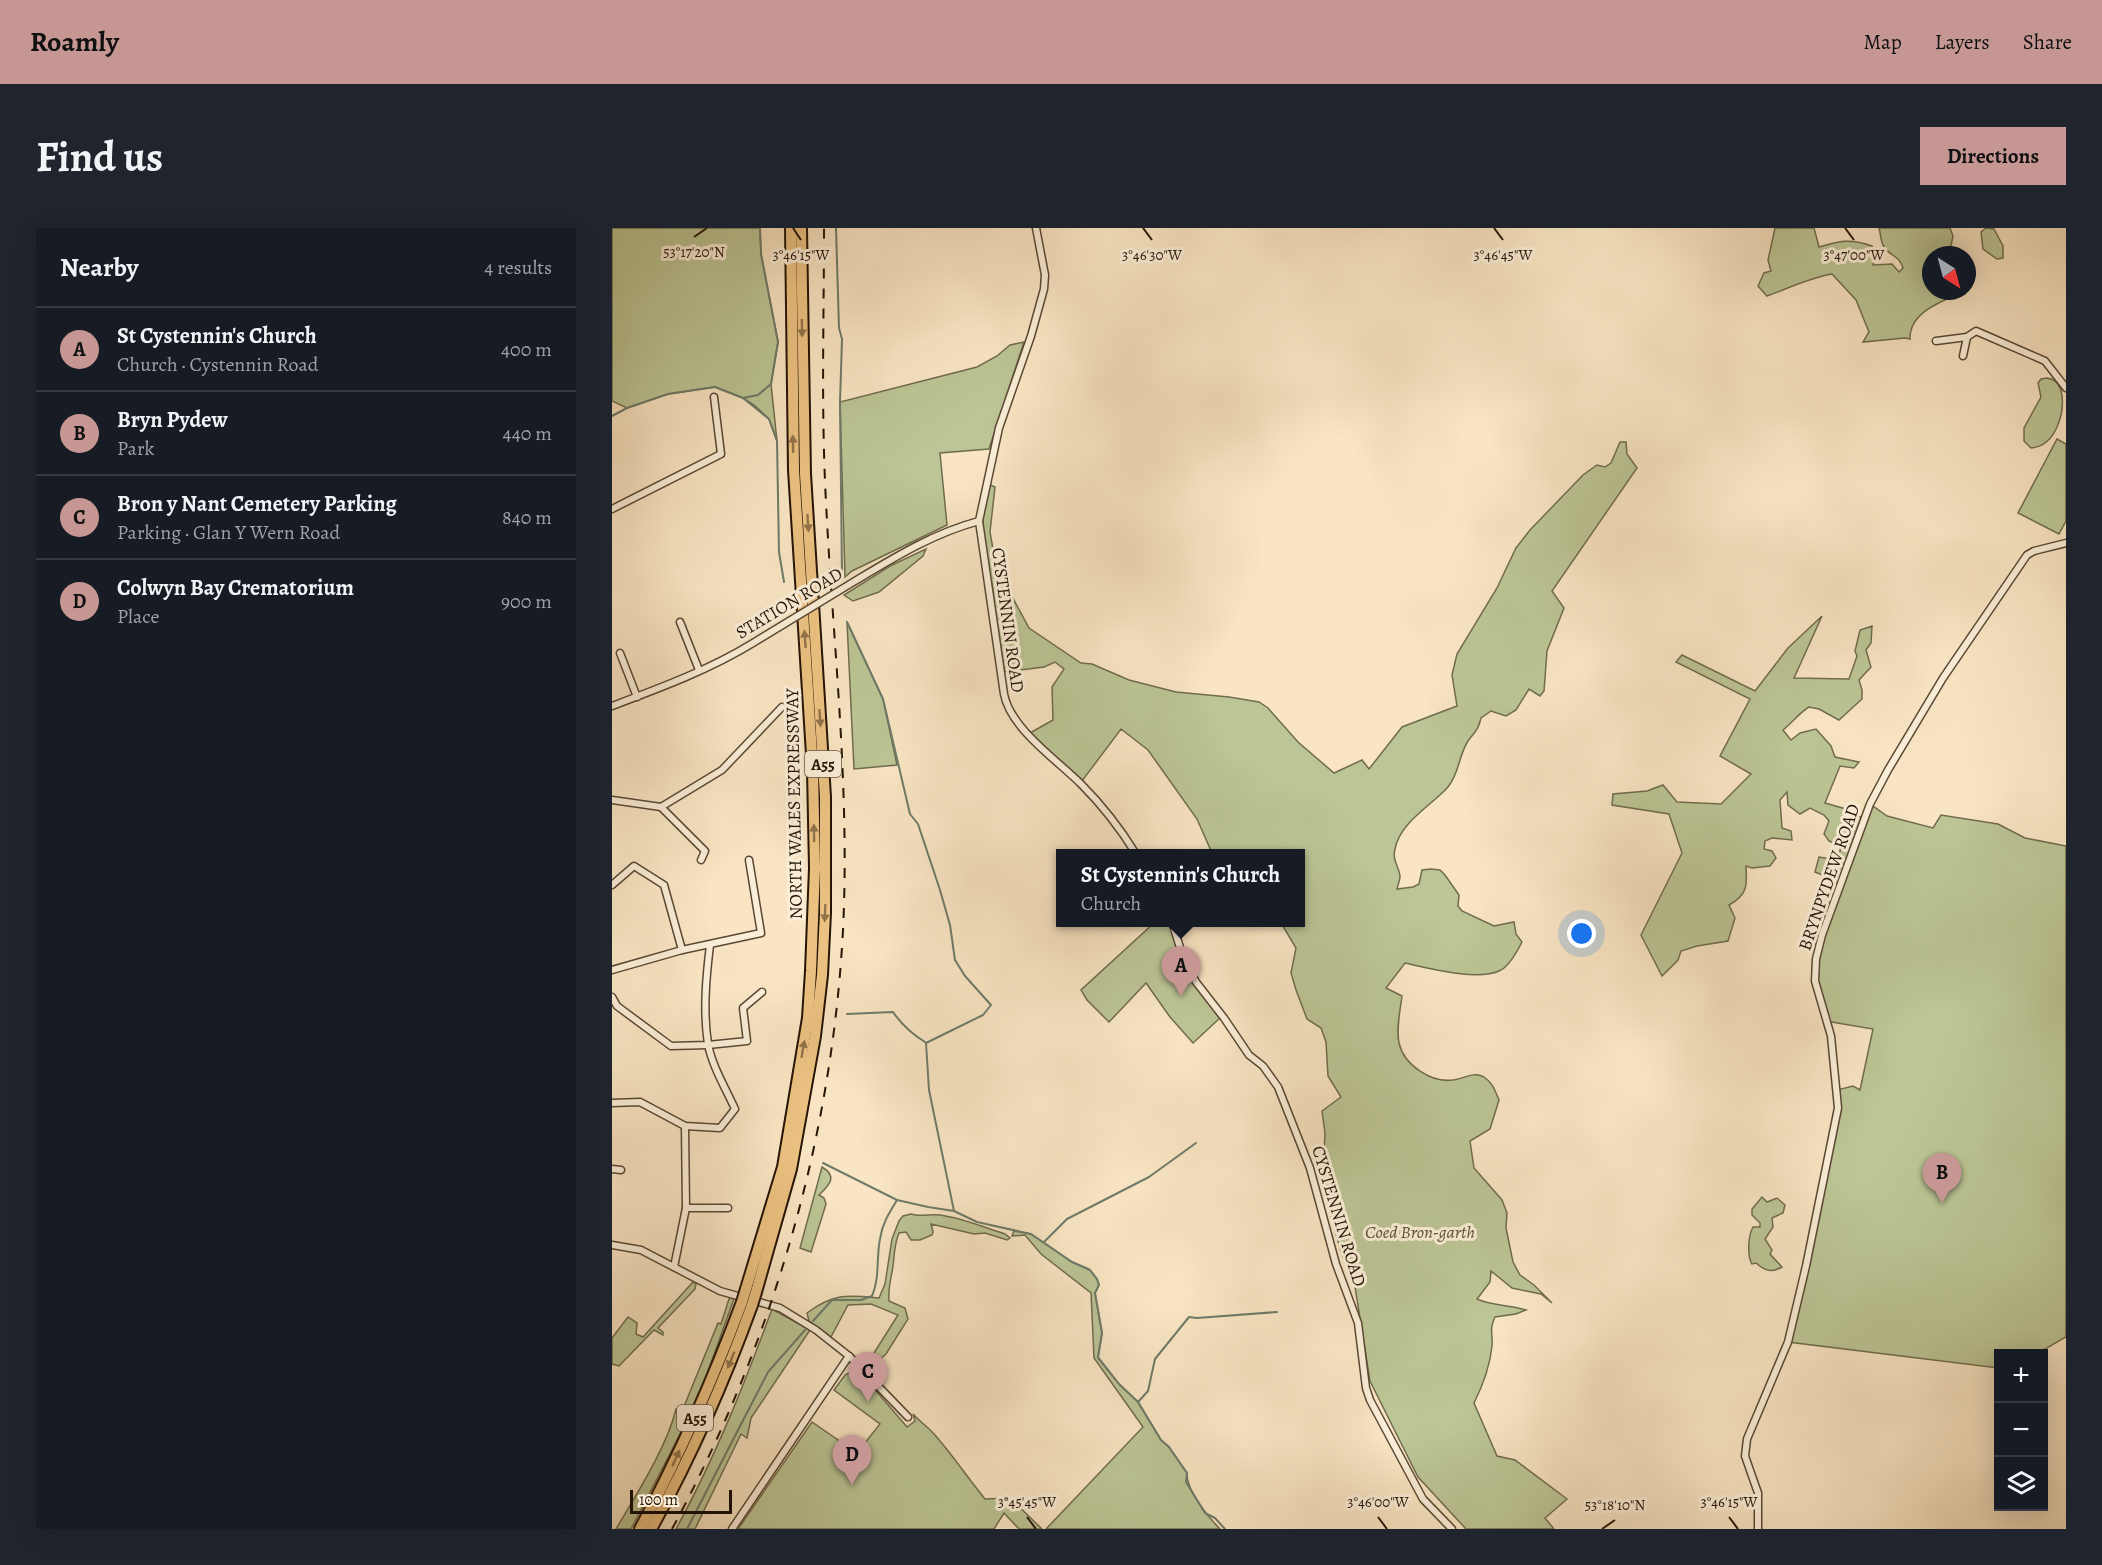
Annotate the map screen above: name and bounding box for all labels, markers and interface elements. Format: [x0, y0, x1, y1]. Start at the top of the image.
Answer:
text: Roamly [30, 23, 119, 61]
text: Map [1863, 28, 1902, 56]
text: Layers [1935, 28, 1990, 56]
text: Share [2023, 28, 2072, 56]
button: Directions [1920, 127, 2066, 185]
text: Find us [36, 128, 163, 185]
text: 53°17'20"N [663, 242, 725, 262]
text: 3°46'15"W [772, 245, 830, 265]
text: 3°46'30"W [1122, 245, 1182, 265]
text: 3°46'45"W [1474, 245, 1532, 265]
text: 3°47'00"W [1824, 245, 1884, 265]
north arrow [1922, 246, 1976, 300]
text: Nearby [60, 250, 139, 285]
text: 4 results [484, 254, 552, 281]
one-way arrow [797, 319, 806, 338]
text: St Cystennin's Church [117, 321, 317, 351]
text: A [73, 336, 86, 363]
text: 400 m [501, 336, 552, 363]
text: Church · Cystennin Road [117, 351, 318, 378]
text: Bryn Pydew [117, 405, 228, 435]
text: B [73, 420, 86, 447]
text: 440 m [503, 420, 552, 447]
text: Park [117, 435, 155, 462]
one-way arrow [788, 435, 798, 454]
text: Bron y Nant Cemetery Parking [117, 489, 397, 519]
text: C [73, 504, 86, 531]
text: 840 m [502, 504, 552, 531]
one-way arrow [803, 514, 812, 533]
text: Parking · Glan Y Wern Road [117, 519, 340, 546]
street label: CYSTENNIN ROAD [986, 546, 1030, 694]
street label: STATION ROAD [731, 562, 847, 644]
text: Colwyn Bay Crematorium [117, 573, 354, 603]
text: D [73, 588, 86, 615]
text: 900 m [501, 588, 552, 615]
text: Place [117, 603, 159, 630]
one-way arrow [800, 629, 810, 648]
street label: NORTH WALES EXPRESSWAY [780, 687, 808, 920]
one-way arrow [815, 708, 825, 727]
road number: A55 [805, 751, 841, 777]
street label: BRYNPYDEW ROAD [1793, 800, 1865, 954]
one-way arrow [810, 824, 819, 843]
popup [1056, 849, 1305, 927]
text: St Cystennin's Church [1081, 860, 1280, 890]
text: Church [1081, 890, 1141, 917]
one-way arrow [820, 903, 830, 922]
your location [1567, 919, 1596, 948]
pin: A [1162, 946, 1200, 996]
one-way arrow [798, 1039, 807, 1058]
street label: CYSTENNIN ROAD [1306, 1143, 1372, 1289]
pin: B [1922, 1154, 1962, 1203]
park label: Coed Bron-garth [1365, 1220, 1475, 1244]
map controls [1994, 1349, 2048, 1511]
button: + [1994, 1349, 2048, 1403]
one-way arrow [726, 1351, 736, 1369]
pin: C [848, 1352, 888, 1402]
button: − [1994, 1403, 2048, 1457]
road number: A55 [677, 1405, 713, 1431]
pin: D [832, 1436, 872, 1485]
one-way arrow [672, 1450, 681, 1467]
button: layers [1994, 1457, 2048, 1511]
scale bar [630, 1487, 732, 1514]
text: 100 m [639, 1489, 678, 1511]
text: 3°45'45"W [998, 1492, 1056, 1512]
text: 3°46'00"W [1347, 1492, 1409, 1512]
text: 3°46'15"W [1700, 1492, 1758, 1512]
text: 53°18'10"N [1585, 1495, 1646, 1515]

